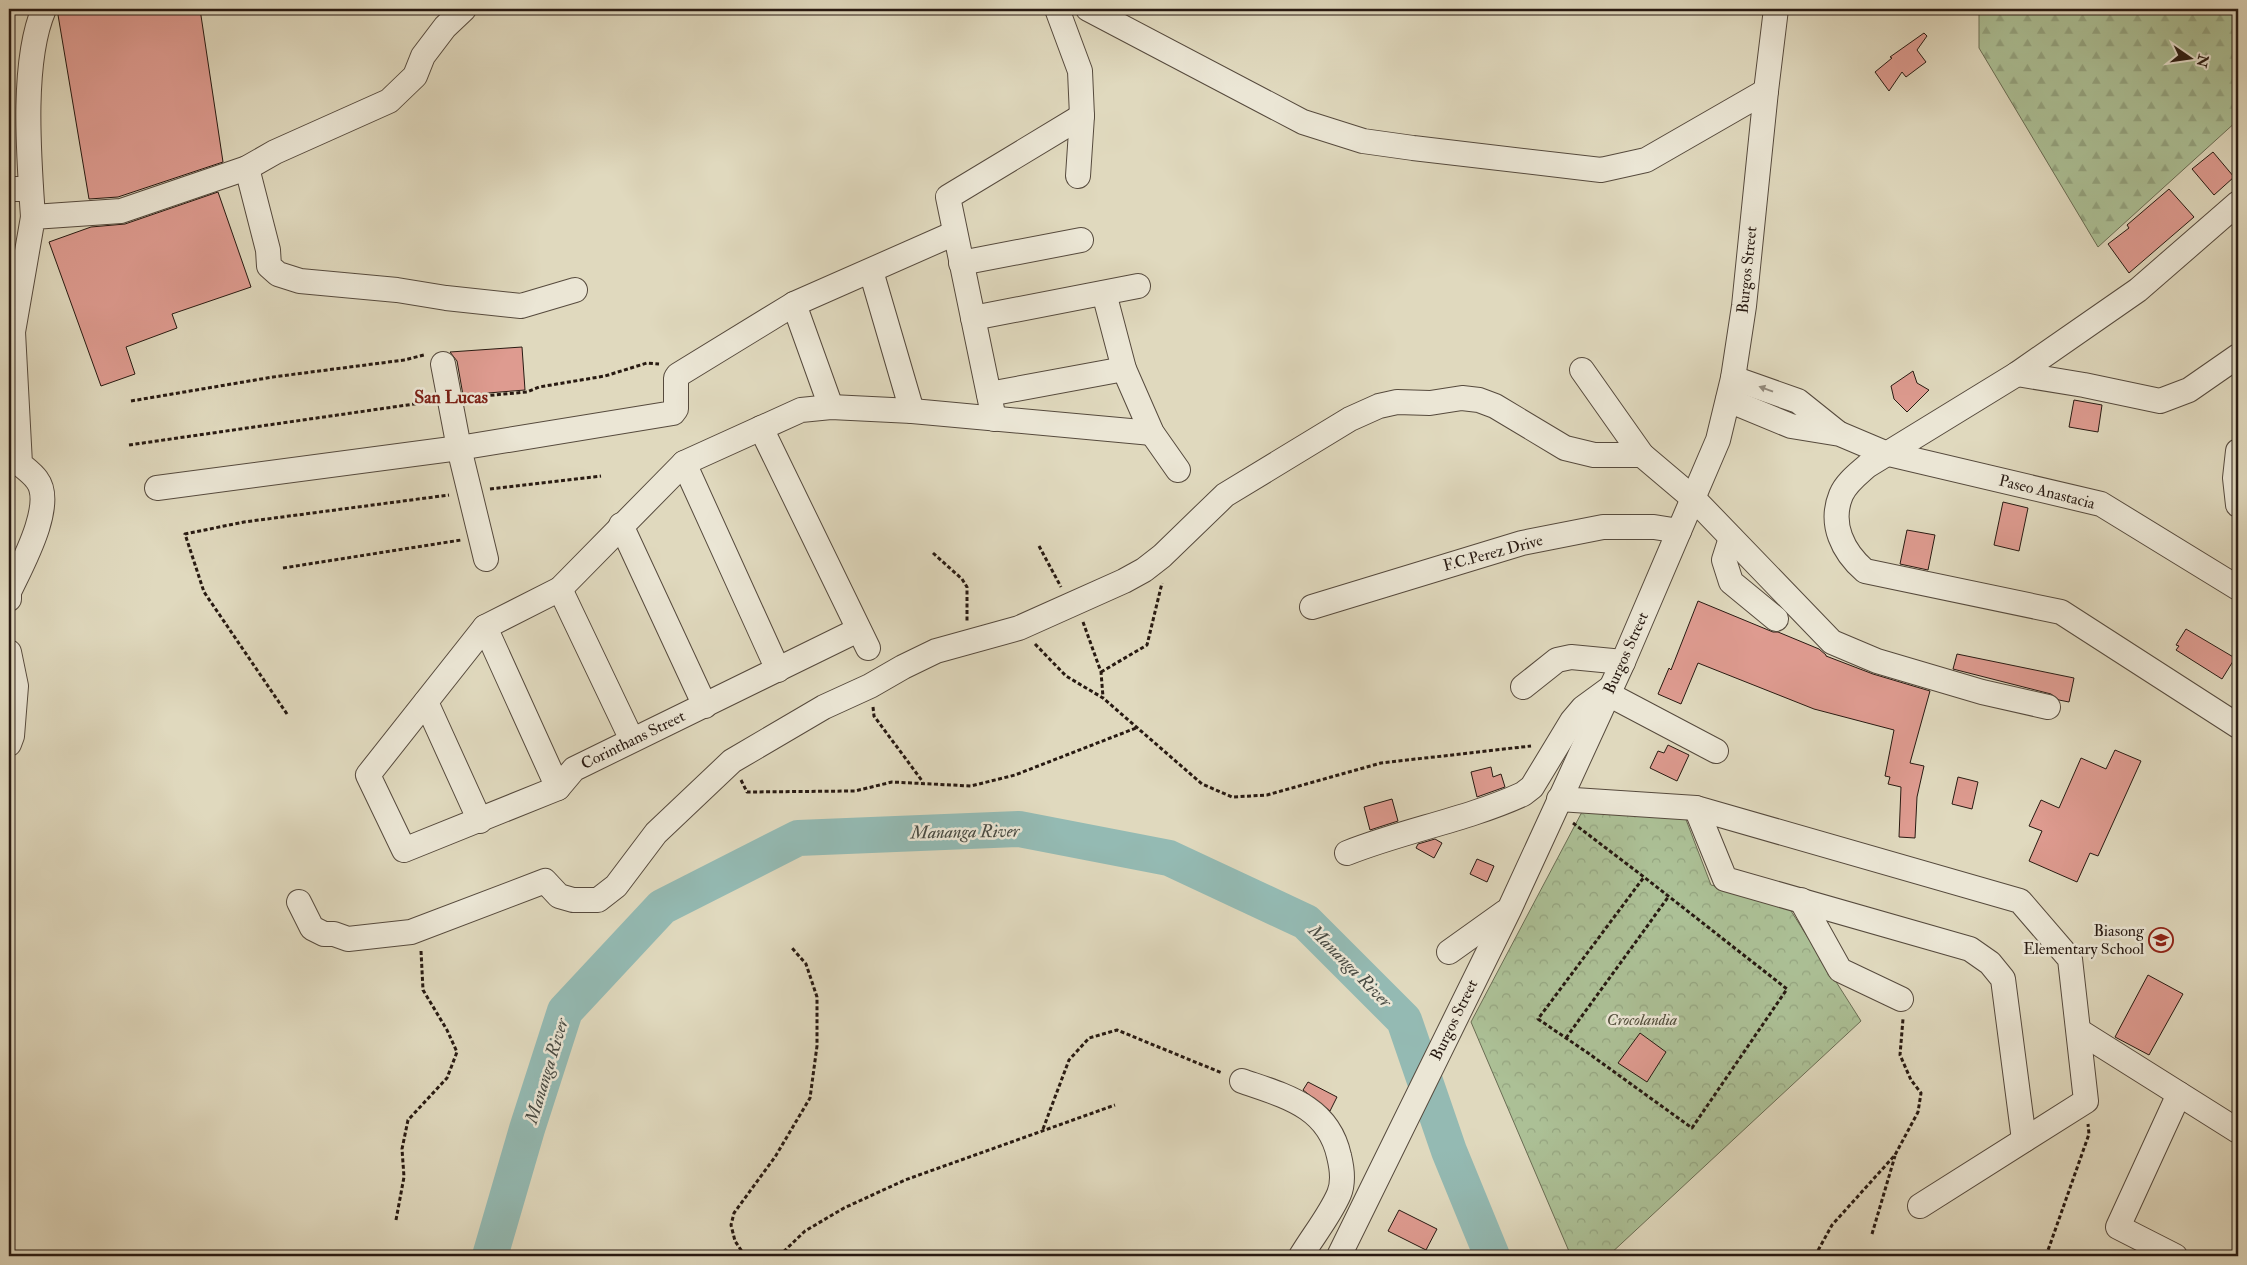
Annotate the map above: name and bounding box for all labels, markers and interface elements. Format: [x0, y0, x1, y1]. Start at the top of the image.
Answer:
north arrow [2164, 32, 2214, 82]
text: N [2192, 52, 2212, 69]
street label: Burgos Street [1732, 225, 1762, 315]
one-way arrow [1758, 385, 1773, 392]
district label: San Lucas [414, 386, 488, 409]
street label: Paseo Anastacia [1997, 470, 2098, 514]
street label: F.C.Perez Drive [1441, 530, 1545, 576]
street label: Burgos Street [1599, 609, 1653, 697]
street label: Corinthans Street [578, 706, 688, 774]
water label: Mananga River [909, 820, 1021, 844]
water label: Mananga River [1303, 919, 1398, 1014]
place label: Biasong Elementary School [2023, 921, 2145, 959]
school or university icon: Biasong Elementary School [2148, 927, 2174, 953]
street label: Burgos Street [1426, 976, 1482, 1064]
park label: Crocolandia [1607, 1010, 1677, 1030]
water label: Mananga River [520, 1014, 574, 1127]

